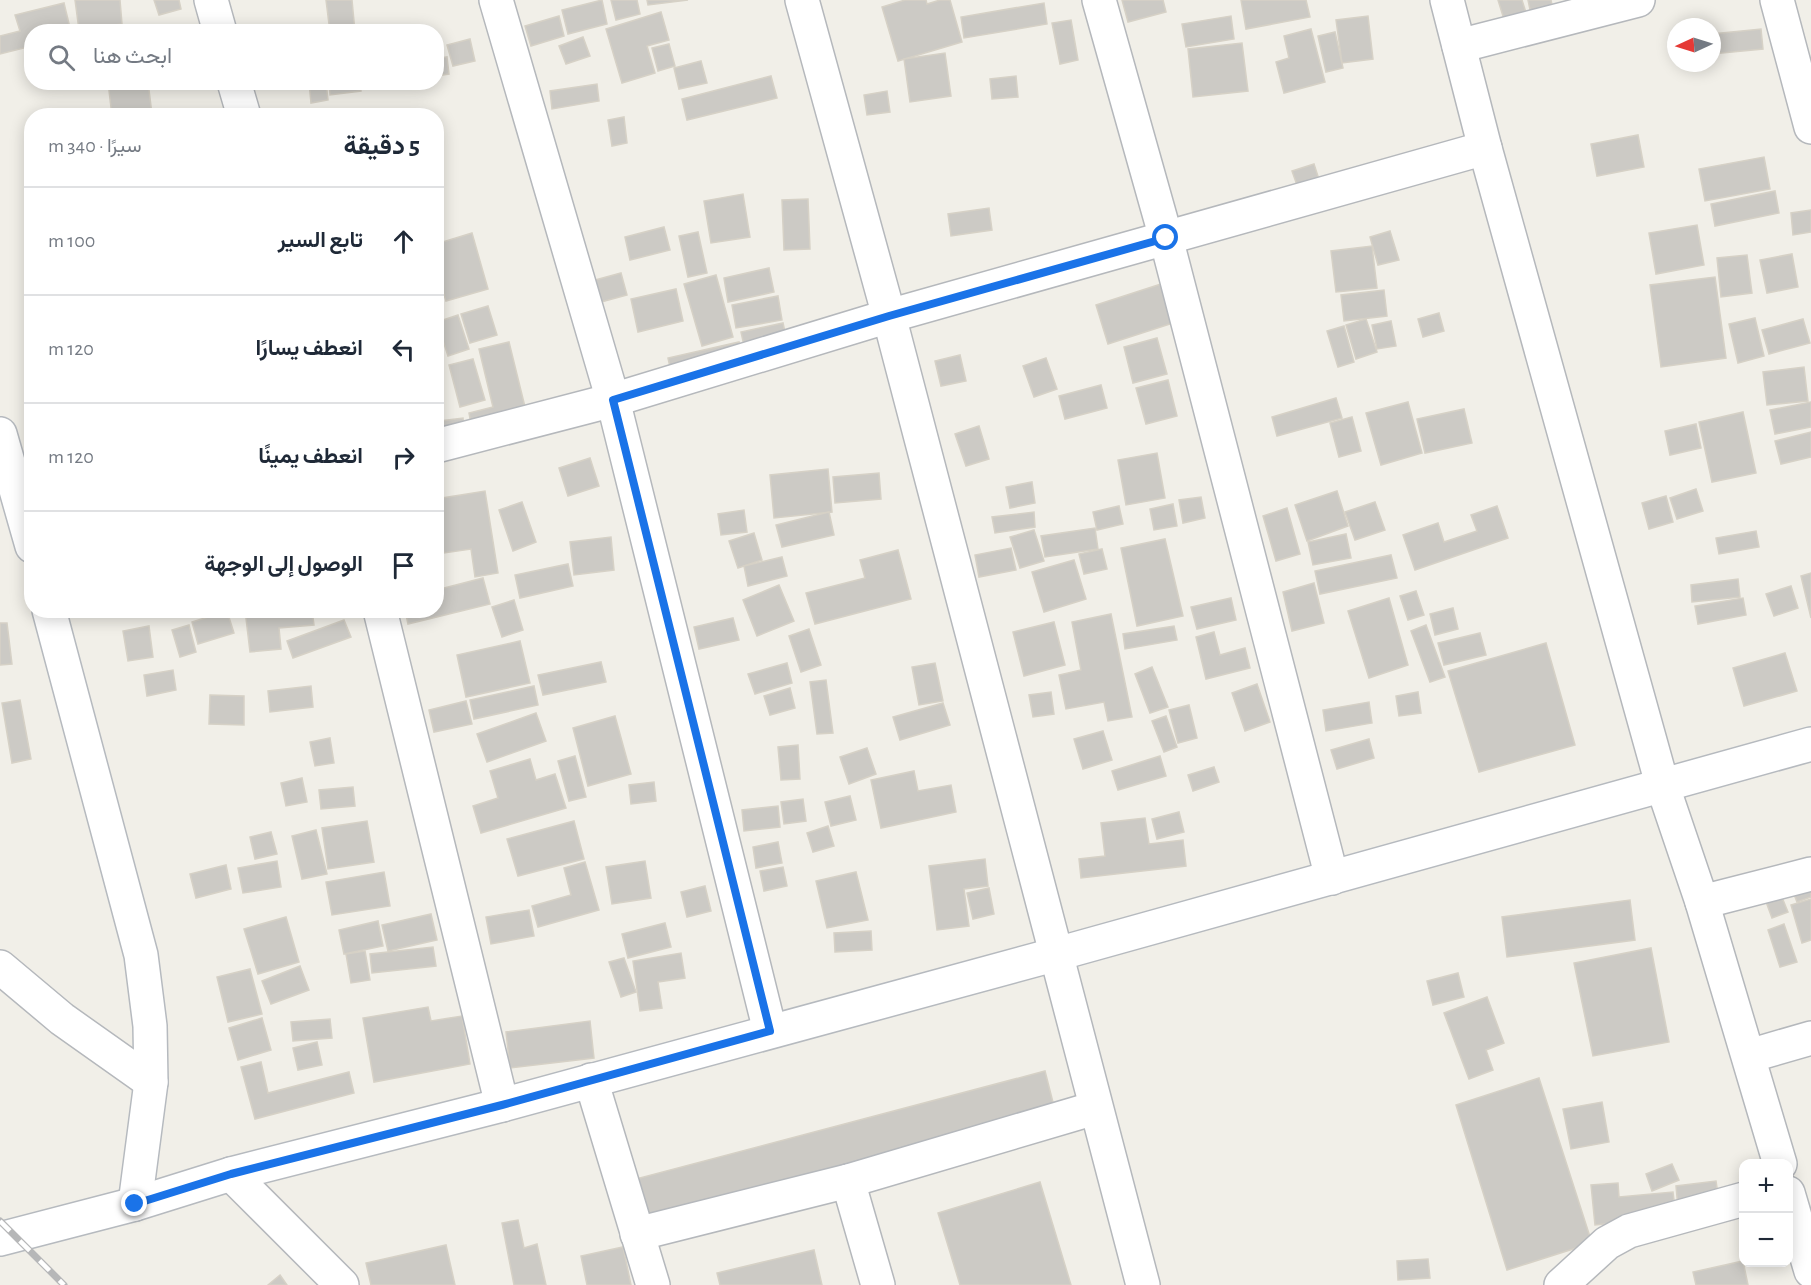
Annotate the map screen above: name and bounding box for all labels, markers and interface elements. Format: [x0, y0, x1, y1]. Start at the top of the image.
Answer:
north arrow [1667, 18, 1721, 72]
search box [24, 24, 444, 90]
icon: search [45, 41, 78, 74]
text: ابحث هنا [93, 45, 172, 67]
text: 5 دقيقة [344, 133, 420, 159]
text: سيرًا · 340 m [48, 136, 142, 156]
route start [1152, 224, 1178, 250]
icon: ahead [387, 225, 420, 258]
text: تابع السير [278, 229, 363, 251]
text: 100 m [48, 231, 95, 251]
icon: left [387, 333, 420, 366]
text: انعطف يسارًا [256, 337, 363, 359]
text: 120 m [48, 339, 94, 359]
icon: right [387, 441, 420, 474]
text: انعطف يمينًا [258, 445, 363, 467]
text: 120 m [48, 447, 94, 467]
icon: arrive [387, 549, 420, 582]
text: الوصول إلى الوجهة [204, 553, 363, 575]
map controls [1739, 1159, 1793, 1267]
button: + [1739, 1159, 1793, 1213]
route end [121, 1190, 147, 1216]
button: − [1739, 1213, 1793, 1267]

